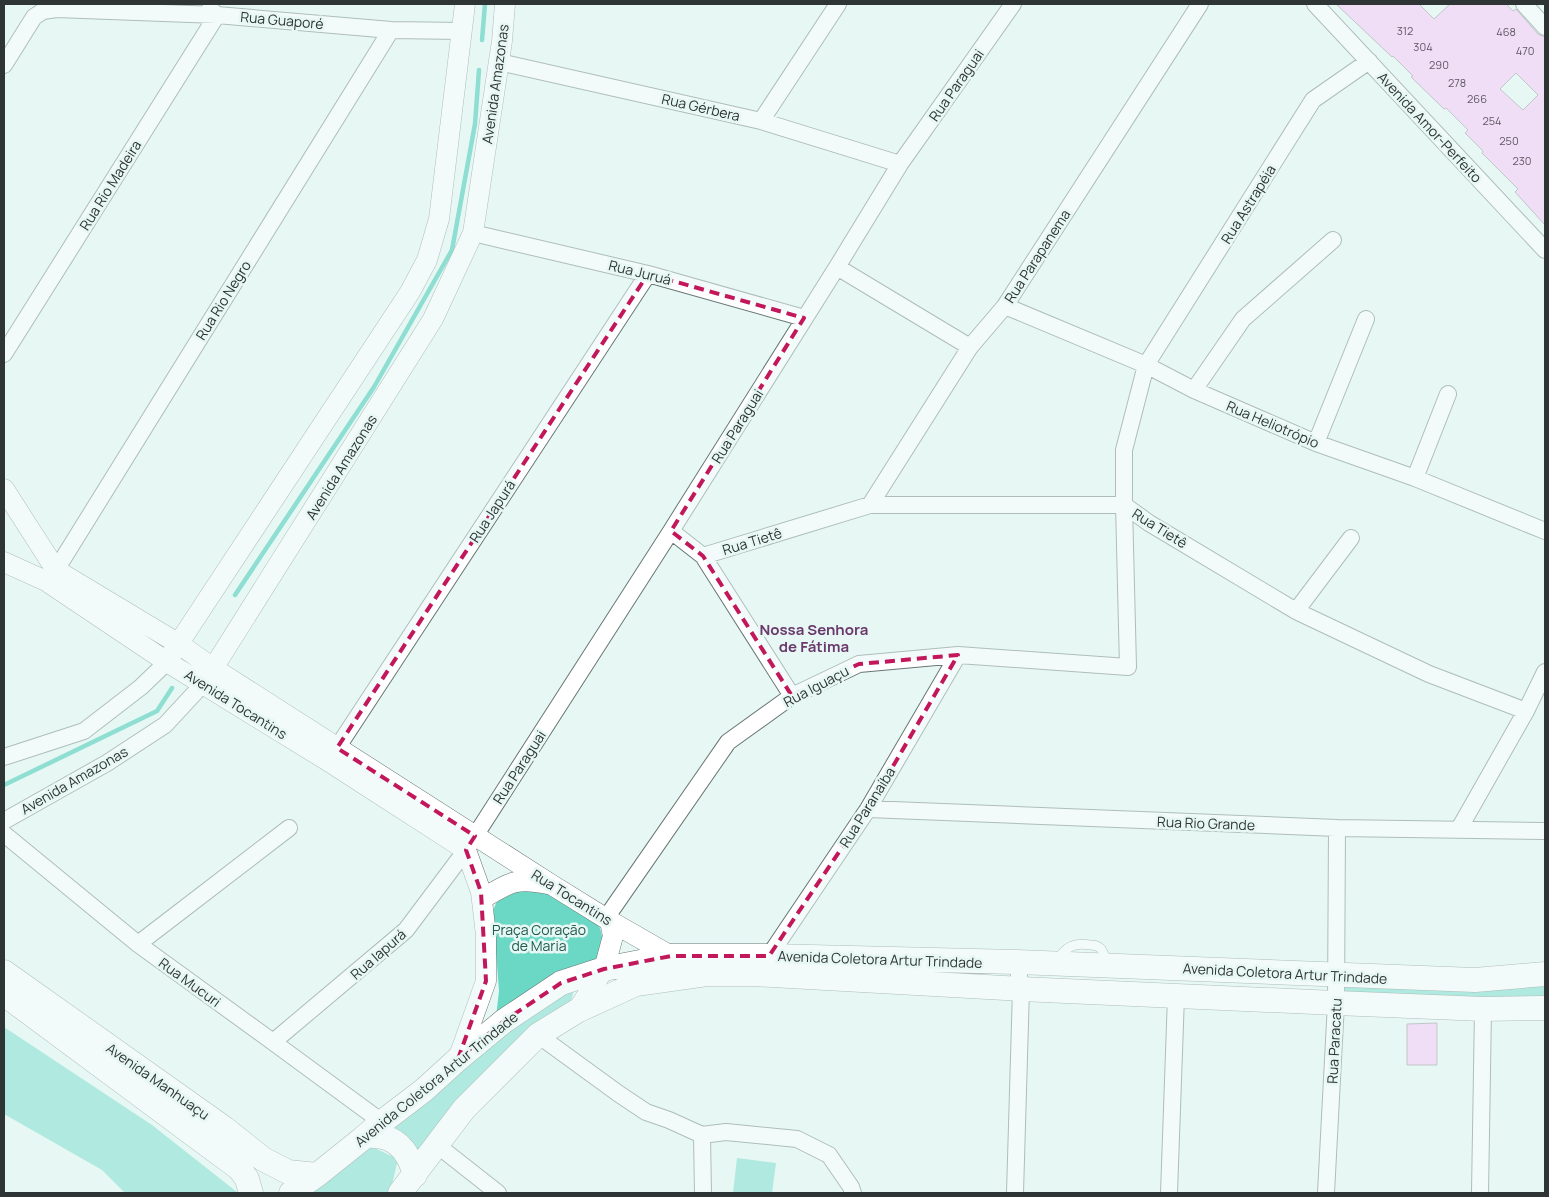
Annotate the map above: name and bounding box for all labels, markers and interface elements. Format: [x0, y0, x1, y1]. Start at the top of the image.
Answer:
street label: Rua Guaporé [240, 7, 324, 33]
street label: Avenida Amazonas [477, 23, 513, 145]
house number: 312 [1397, 23, 1413, 38]
house number: 468 [1496, 24, 1516, 39]
house number: 304 [1413, 39, 1433, 54]
house number: 470 [1516, 43, 1534, 58]
street label: Rua Paraguai [924, 45, 988, 125]
house number: 290 [1429, 57, 1449, 72]
street label: Avenida Amor-Perfeito [1374, 68, 1486, 186]
house number: 278 [1448, 75, 1466, 90]
street label: Rua Gérbera [660, 89, 742, 125]
house number: 266 [1467, 91, 1487, 106]
house number: 254 [1482, 113, 1502, 128]
house number: 250 [1499, 133, 1519, 148]
street label: Rua Rio Madeira [75, 136, 145, 234]
house number: 230 [1512, 153, 1532, 168]
street label: Rua Astrapéia [1216, 161, 1280, 247]
street label: Rua Parapanema [1000, 205, 1074, 307]
street label: Rua Juruá [607, 255, 673, 289]
street label: Rua Rio Negro [191, 257, 255, 343]
street label: Rua Paraguai [707, 385, 767, 467]
street label: Rua Heliotrópio [1224, 396, 1322, 452]
street label: Avenida Amazonas [301, 411, 381, 523]
street label: Rua Japurá [465, 476, 519, 546]
street label: Rua Tietê [1129, 504, 1191, 552]
street label: Rua Tietê [720, 523, 784, 559]
district label: Nossa Senhora de Fátima [760, 619, 868, 657]
street label: Rua Iguaçu [780, 661, 852, 711]
street label: Avenida Tocantins [181, 665, 291, 743]
street label: Rua Paraguai [488, 727, 550, 807]
street label: Avenida Amazonas [17, 742, 131, 818]
street label: Rua Paranaíba [835, 763, 899, 851]
street label: Rua Rio Grande [1157, 812, 1255, 834]
street label: Rua Tocantins [528, 865, 616, 929]
park label: Praça Coração de Maria [492, 920, 586, 955]
street label: Rua Iapurá [346, 925, 410, 983]
street label: Avenida Coletora Artur Trindade [777, 946, 983, 972]
street label: Rua Mucuri [155, 953, 225, 1011]
street label: Avenida Coletora Artur Trindade [1182, 958, 1388, 988]
street label: Rua Paracatu [1322, 998, 1346, 1084]
street label: Avenida Coletora Artur Trindade [350, 1007, 522, 1151]
street label: Avenida Manhuaçu [103, 1038, 213, 1124]

